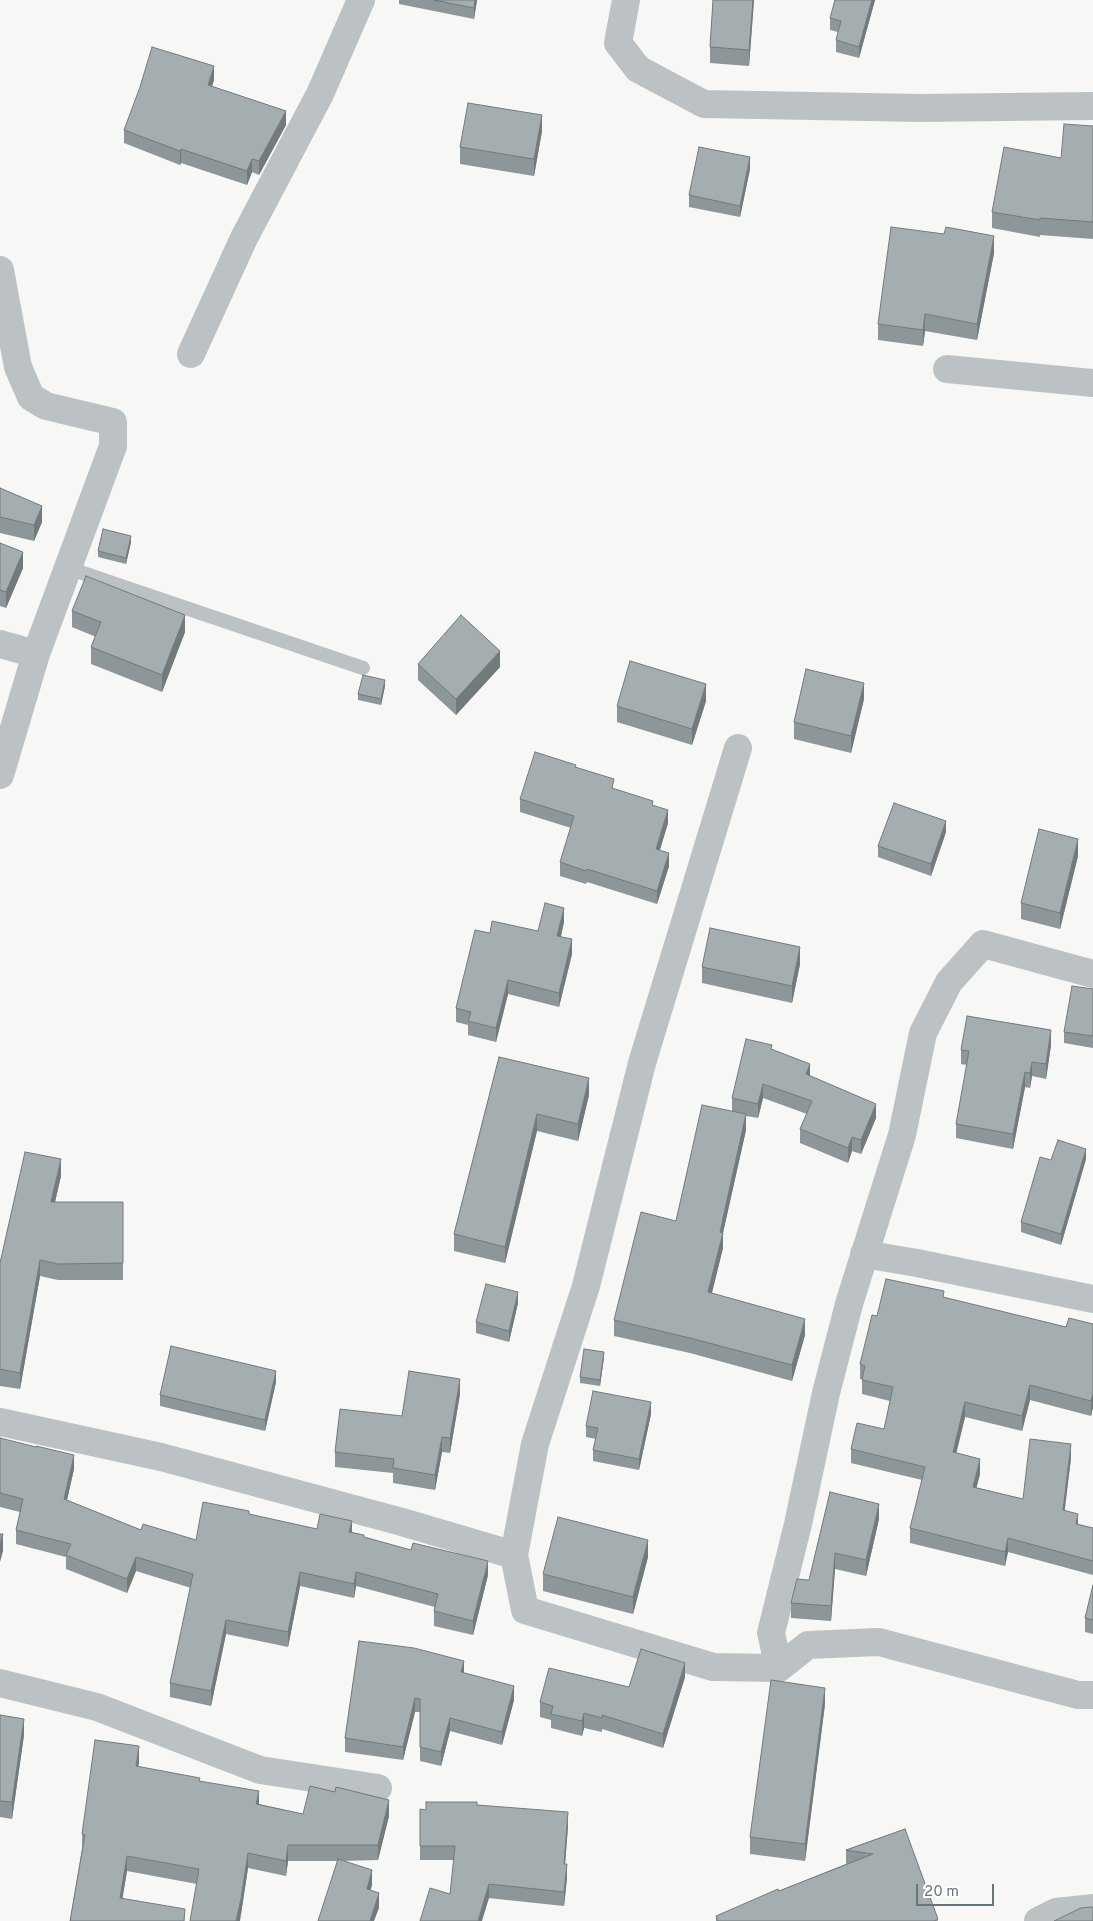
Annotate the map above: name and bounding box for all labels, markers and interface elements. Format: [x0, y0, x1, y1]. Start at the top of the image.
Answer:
scale bar [918, 1874, 996, 1906]
text: 20 m [924, 1883, 959, 1902]

